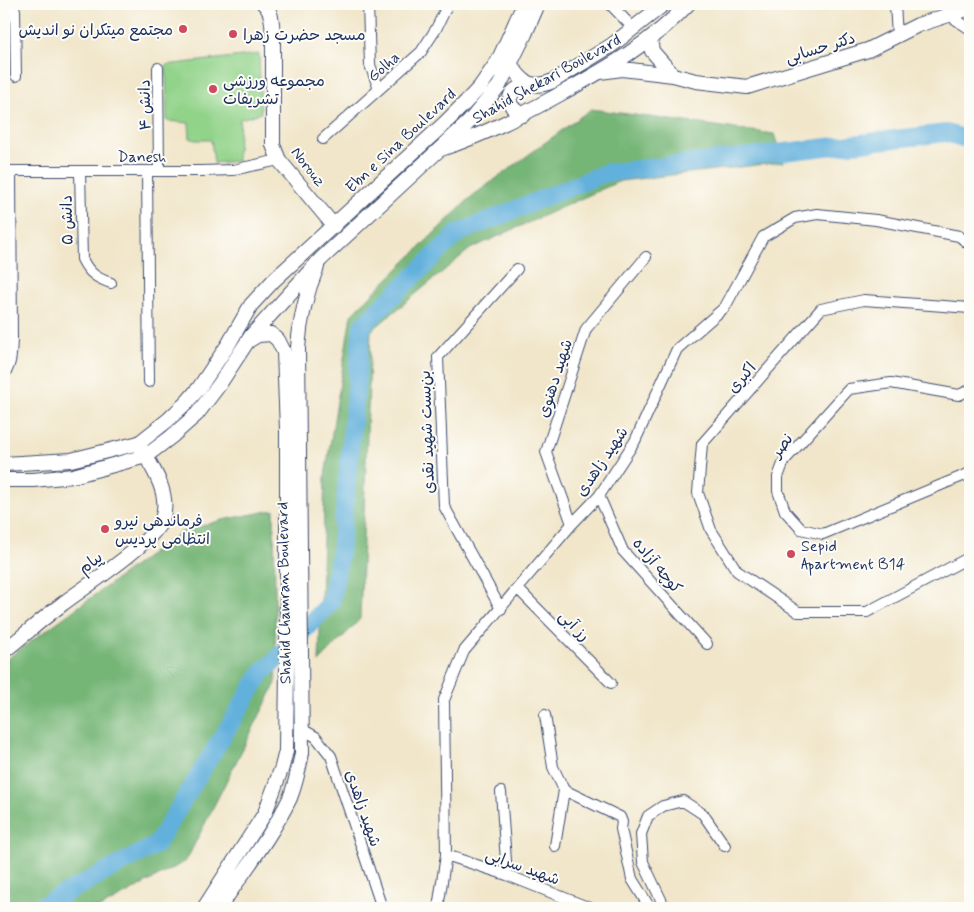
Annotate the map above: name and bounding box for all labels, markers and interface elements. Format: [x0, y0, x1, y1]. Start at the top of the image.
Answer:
place label: مجتمع میتکران نو اندیش [18, 20, 173, 41]
marker: مجتمع میتکران نو اندیش [177, 23, 189, 35]
place label: مسجد حضرت زهرا [243, 25, 366, 46]
marker: مسجد حضرت زهرا [227, 28, 239, 40]
street label: دکتر حسابی [783, 28, 858, 69]
street label: Shahid Shekari Boulevard [469, 30, 625, 129]
street label: Golha [363, 47, 405, 87]
place label: مجموعه ورزشی تشریفات [223, 71, 325, 110]
street label: دانش ۴ [135, 79, 156, 131]
marker: مجموعه ورزشی تشریفات [207, 83, 219, 95]
street label: Ebn e Sina Boulevard [341, 84, 461, 198]
street label: Norouz [286, 143, 330, 191]
street label: Danesh [118, 147, 166, 168]
street label: دانش ۵ [57, 195, 78, 245]
street label: شهید دهنوی [533, 337, 578, 420]
street label: اکبری [723, 358, 761, 398]
street label: بن‌بست شهید نقدی [415, 370, 440, 494]
street label: شهید زاهدی [571, 423, 633, 501]
street label: نصر [765, 429, 798, 464]
street label: Shahid Chamran Boulevard [272, 502, 297, 684]
place label: فرماندهی نیرو انتظامی پردیس [113, 511, 210, 550]
marker: فرماندهی نیرو انتظامی پردیس [99, 523, 111, 535]
street label: کوچه آزاده [627, 534, 686, 598]
place label: Sepid Apartment B14 [801, 536, 906, 576]
street label: پیام [74, 547, 108, 580]
marker: Sepid Apartment B14 [785, 548, 797, 560]
street label: رز آبی [554, 606, 594, 646]
street label: شهید زاهدی [340, 767, 386, 850]
street label: شهید سرابی [482, 844, 563, 891]

